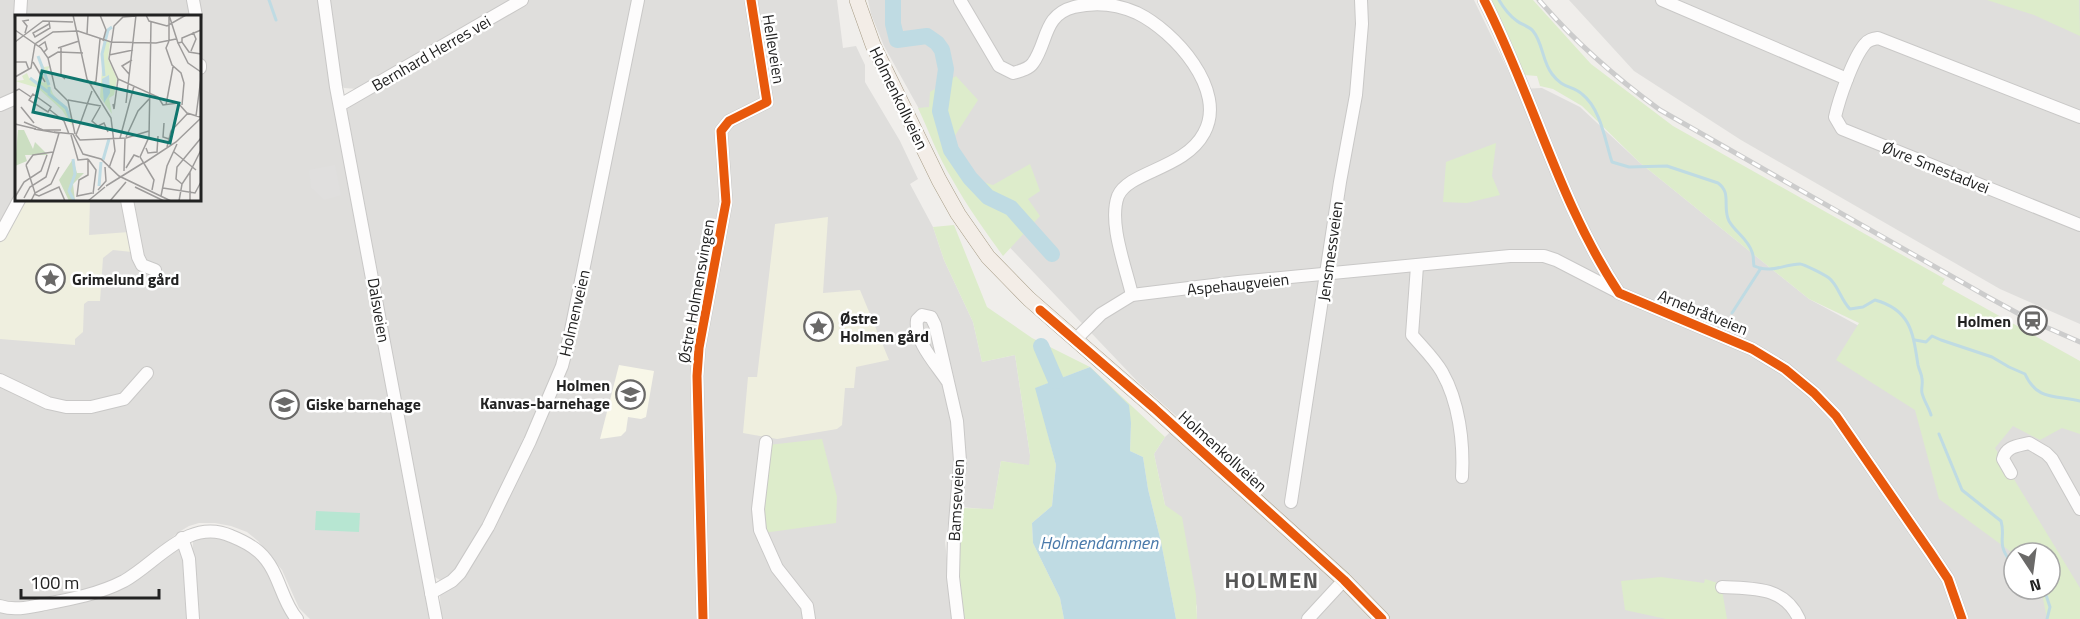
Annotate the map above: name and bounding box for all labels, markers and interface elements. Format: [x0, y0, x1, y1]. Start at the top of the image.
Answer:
street label: Bernhard Herres vei [367, 9, 495, 97]
street label: Helleveien [757, 13, 791, 85]
inset map [15, 15, 201, 201]
street label: Holmenkollveien [864, 42, 934, 154]
street label: Øvre Smestadvei [1879, 135, 1993, 199]
street label: Jensmessveien [1311, 199, 1349, 303]
street label: Østre Holmensvingen [672, 217, 720, 365]
place icon: Grimelund gård [35, 263, 67, 295]
place label: Grimelund gård [72, 267, 179, 291]
street label: Holmenveien [552, 267, 596, 359]
street label: Aspehaugveien [1186, 267, 1290, 301]
street label: Dalsveien [362, 276, 396, 344]
street label: Arnebråtveien [1654, 283, 1752, 341]
station icon: Holmen [2016, 305, 2048, 337]
place label: Østre Holmen gård [840, 306, 929, 348]
place label: Holmen [1957, 309, 2011, 333]
place icon: Østre Holmen gård [803, 311, 835, 343]
place label: Holmen Kanvas-barnehage [480, 373, 610, 415]
school or university icon: Holmen Kanvas-barnehage [615, 378, 647, 410]
school or university icon: Giske barnehage [269, 388, 301, 420]
place label: Giske barnehage [306, 392, 421, 416]
street label: Holmenkollveien [1173, 405, 1273, 497]
street label: Bamseveien [942, 458, 970, 542]
water label: Holmendammen [1040, 529, 1159, 556]
north arrow [2002, 541, 2062, 601]
scale bar [21, 562, 159, 600]
district label: HOLMEN [1225, 563, 1319, 597]
text: 100 m [30, 569, 79, 596]
text: N [2027, 573, 2043, 599]

